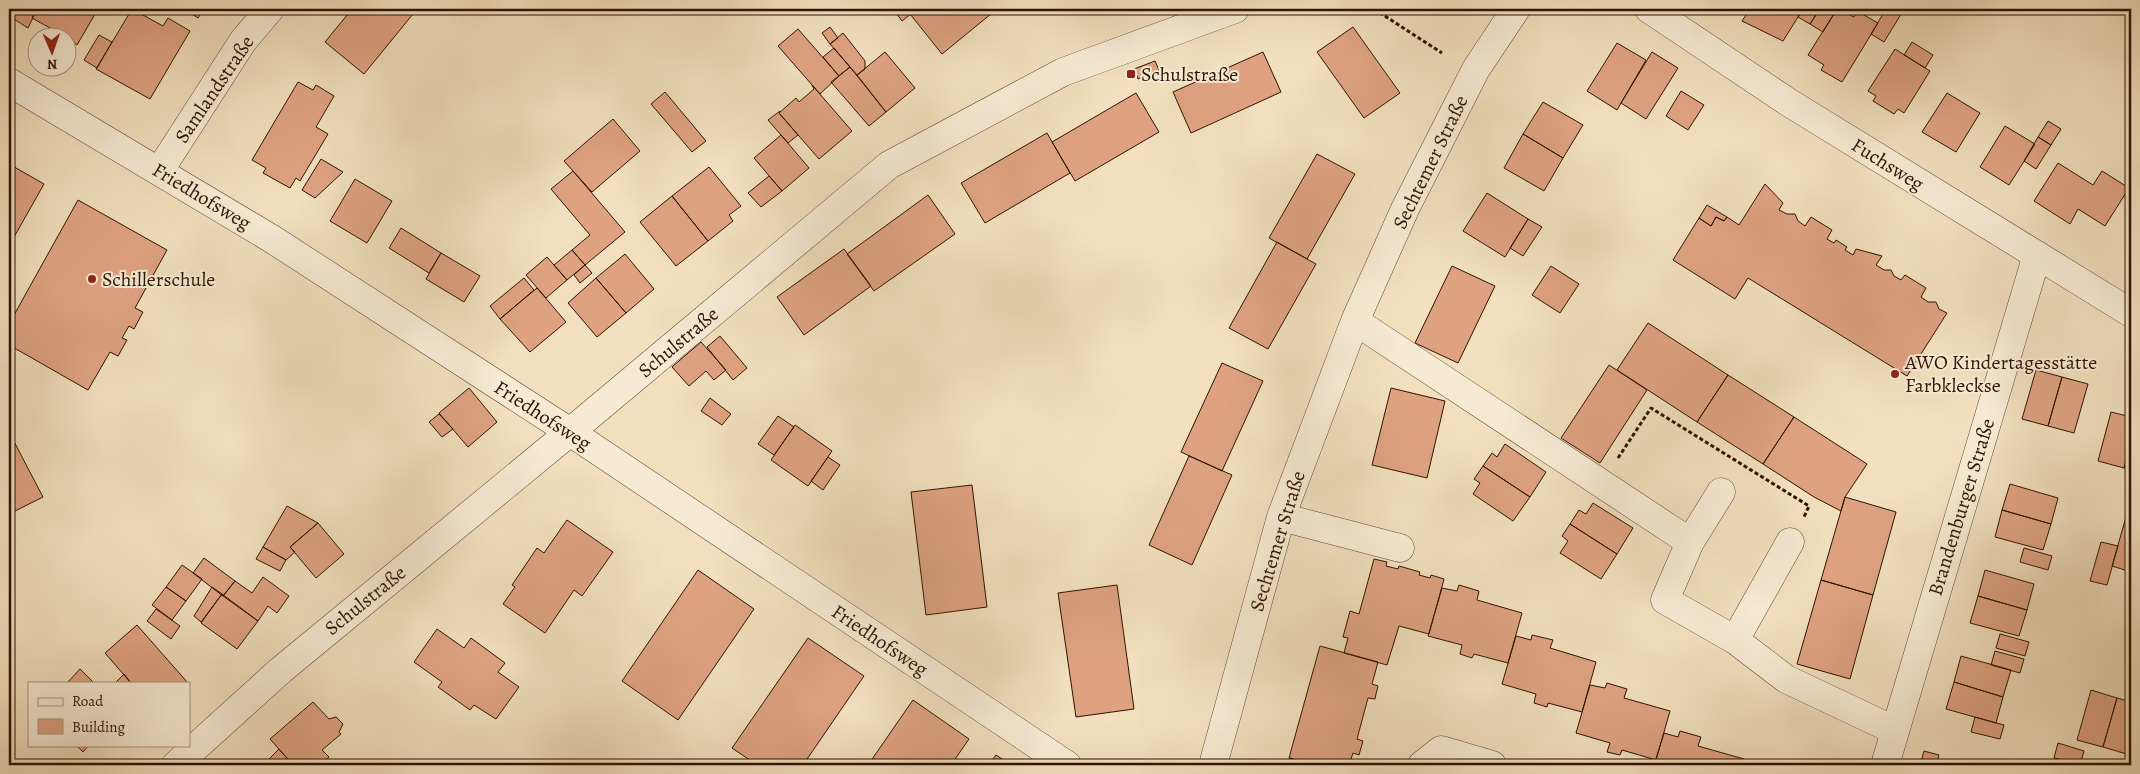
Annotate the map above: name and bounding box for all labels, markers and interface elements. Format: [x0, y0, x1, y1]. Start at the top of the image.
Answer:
north arrow [28, 28, 78, 78]
street label: Samlandstraße [168, 30, 260, 148]
text: N [47, 55, 58, 74]
place label: Schulstraße [1141, 61, 1238, 88]
marker: Schulstraße [1125, 68, 1137, 80]
street label: Sechtemer Straße [1386, 91, 1475, 234]
street label: Fuchsweg [1846, 132, 1929, 197]
street label: Friedhofsweg [147, 156, 256, 237]
place label: Schillerschule [102, 266, 215, 293]
marker: Schillerschule [86, 273, 98, 285]
street label: Schulstraße [632, 301, 724, 384]
place label: AWO Kindertagesstätte Farbkleckse [1904, 349, 2097, 399]
marker: AWO Kindertagesstätte Farbkleckse [1889, 368, 1901, 380]
street label: Friedhofsweg [489, 374, 596, 457]
street label: Brandenburger Straße [1922, 415, 2001, 599]
street label: Sechtemer Straße [1243, 467, 1312, 615]
street label: Schulstraße [319, 559, 412, 641]
street label: Friedhofsweg [826, 598, 933, 683]
legend [28, 682, 190, 746]
text: Road [72, 691, 104, 711]
text: Building [72, 717, 125, 737]

